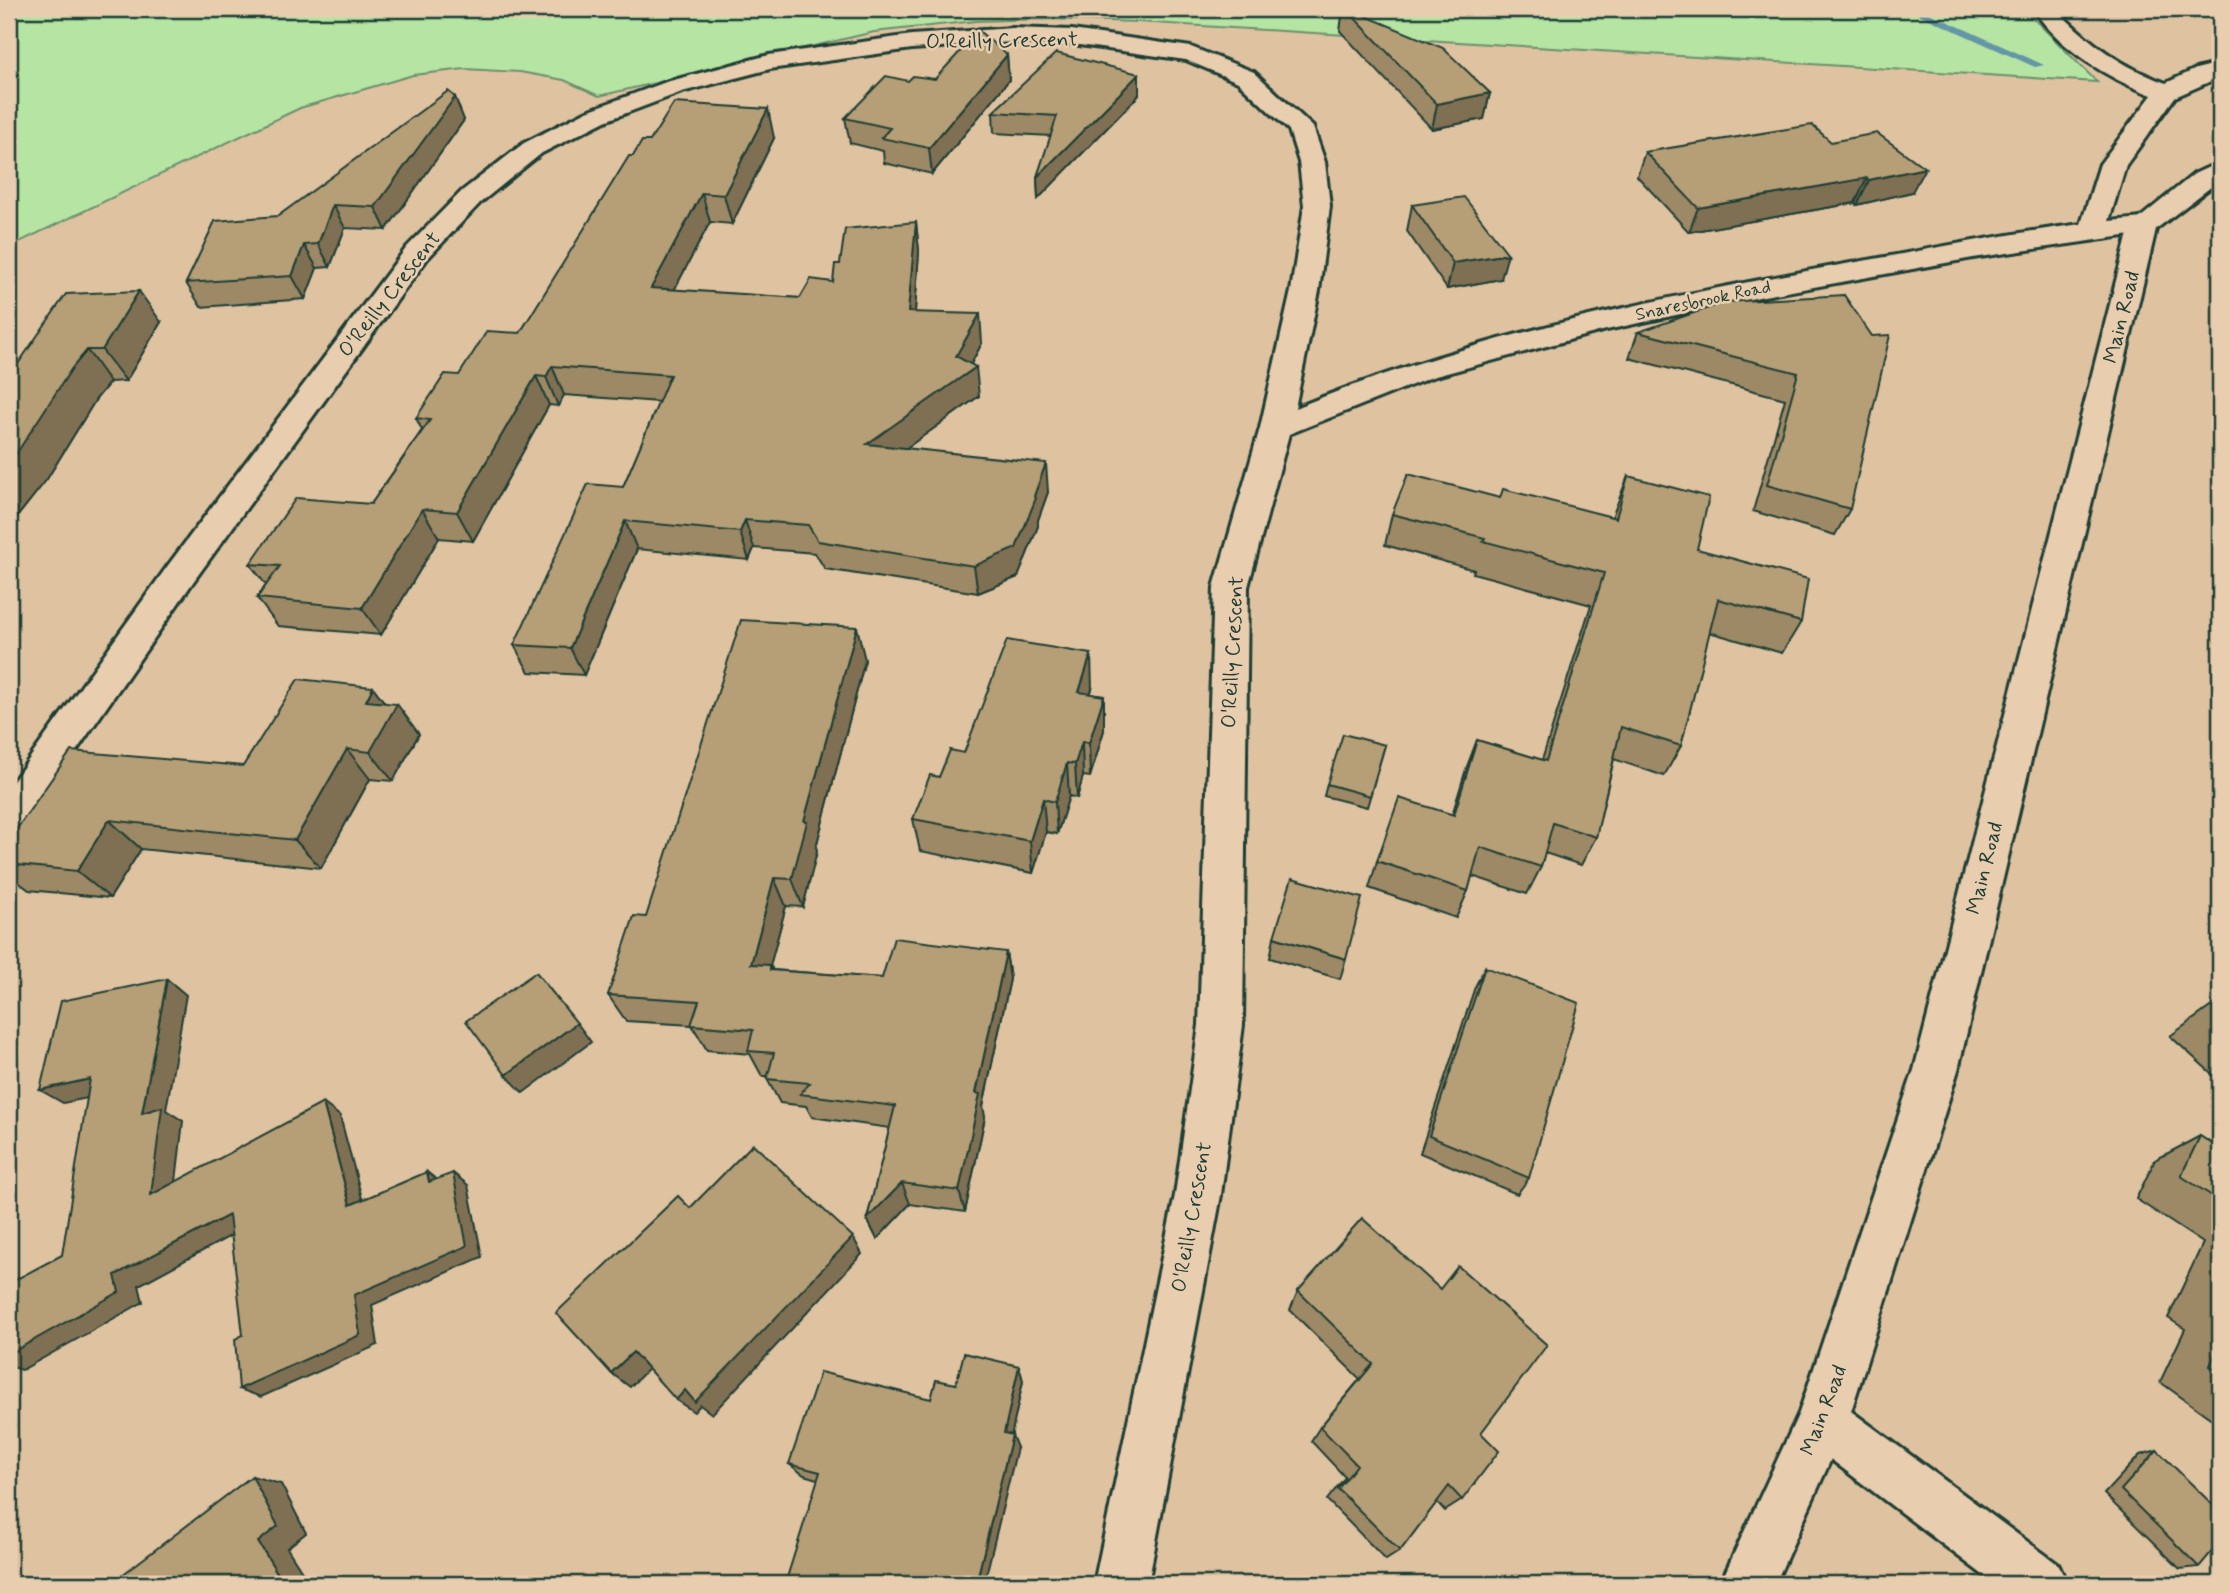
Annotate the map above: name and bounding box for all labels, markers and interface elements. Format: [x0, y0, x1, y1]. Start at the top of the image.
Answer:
street label: O'Reilly Crescent [926, 26, 1078, 56]
street label: O'Reilly Crescent [332, 226, 448, 363]
street label: Main Road [2097, 268, 2147, 367]
street label: Snaresbrook Road [1633, 275, 1773, 327]
street label: O'Reilly Crescent [1215, 575, 1251, 729]
street label: Main Road [1960, 819, 2010, 918]
street label: O'Reilly Crescent [1165, 1140, 1219, 1295]
street label: Main Road [1794, 1361, 1854, 1460]

